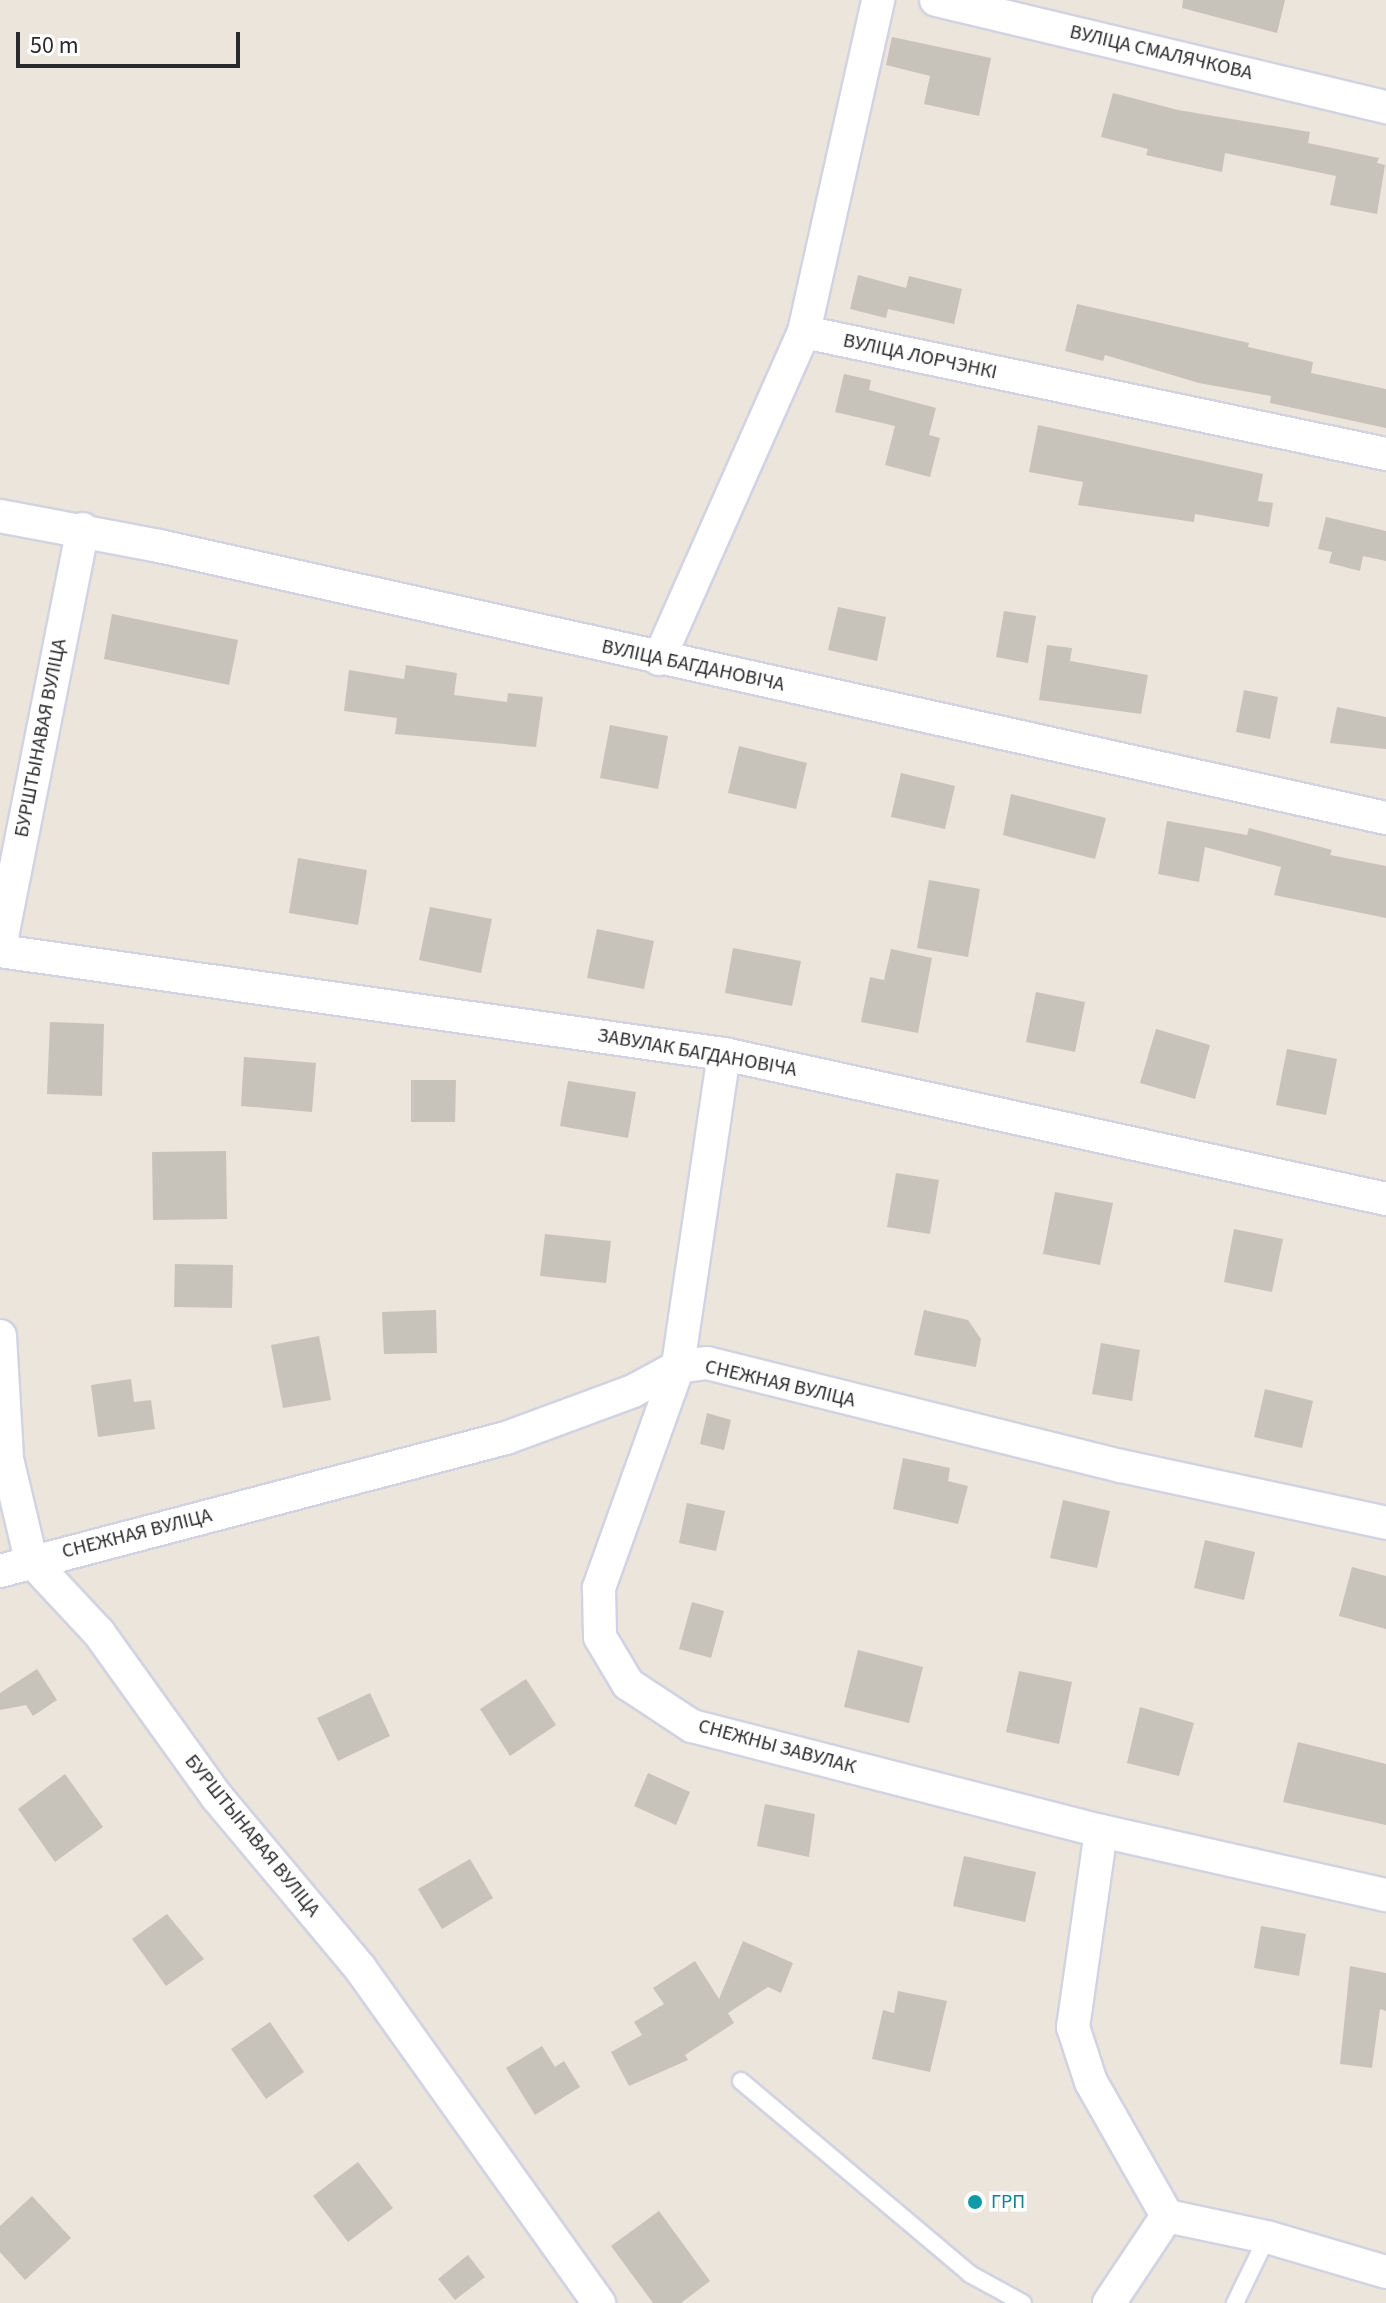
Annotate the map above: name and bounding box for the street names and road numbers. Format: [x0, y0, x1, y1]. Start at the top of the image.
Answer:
street label: ВУЛІЦА СМАЛЯЧКОВА [1067, 20, 1255, 86]
street label: ВУЛІЦА ЛОРЧЭНКІ [841, 329, 999, 385]
street label: ВУЛІЦА БАГДАНОВІЧА [599, 635, 787, 697]
street label: БУРШТЫНАВАЯ ВУЛІЦА [10, 637, 72, 839]
street label: ЗАВУЛАК БАГДАНОВІЧА [596, 1024, 798, 1082]
street label: СНЕЖНАЯ ВУЛІЦА [703, 1355, 857, 1413]
street label: СНЕЖНАЯ ВУЛІЦА [60, 1504, 214, 1564]
street label: СНЕЖНЫ ЗАВУЛАК [696, 1714, 858, 1780]
street label: БУРШТЫНАВАЯ ВУЛІЦА [179, 1750, 325, 1922]

